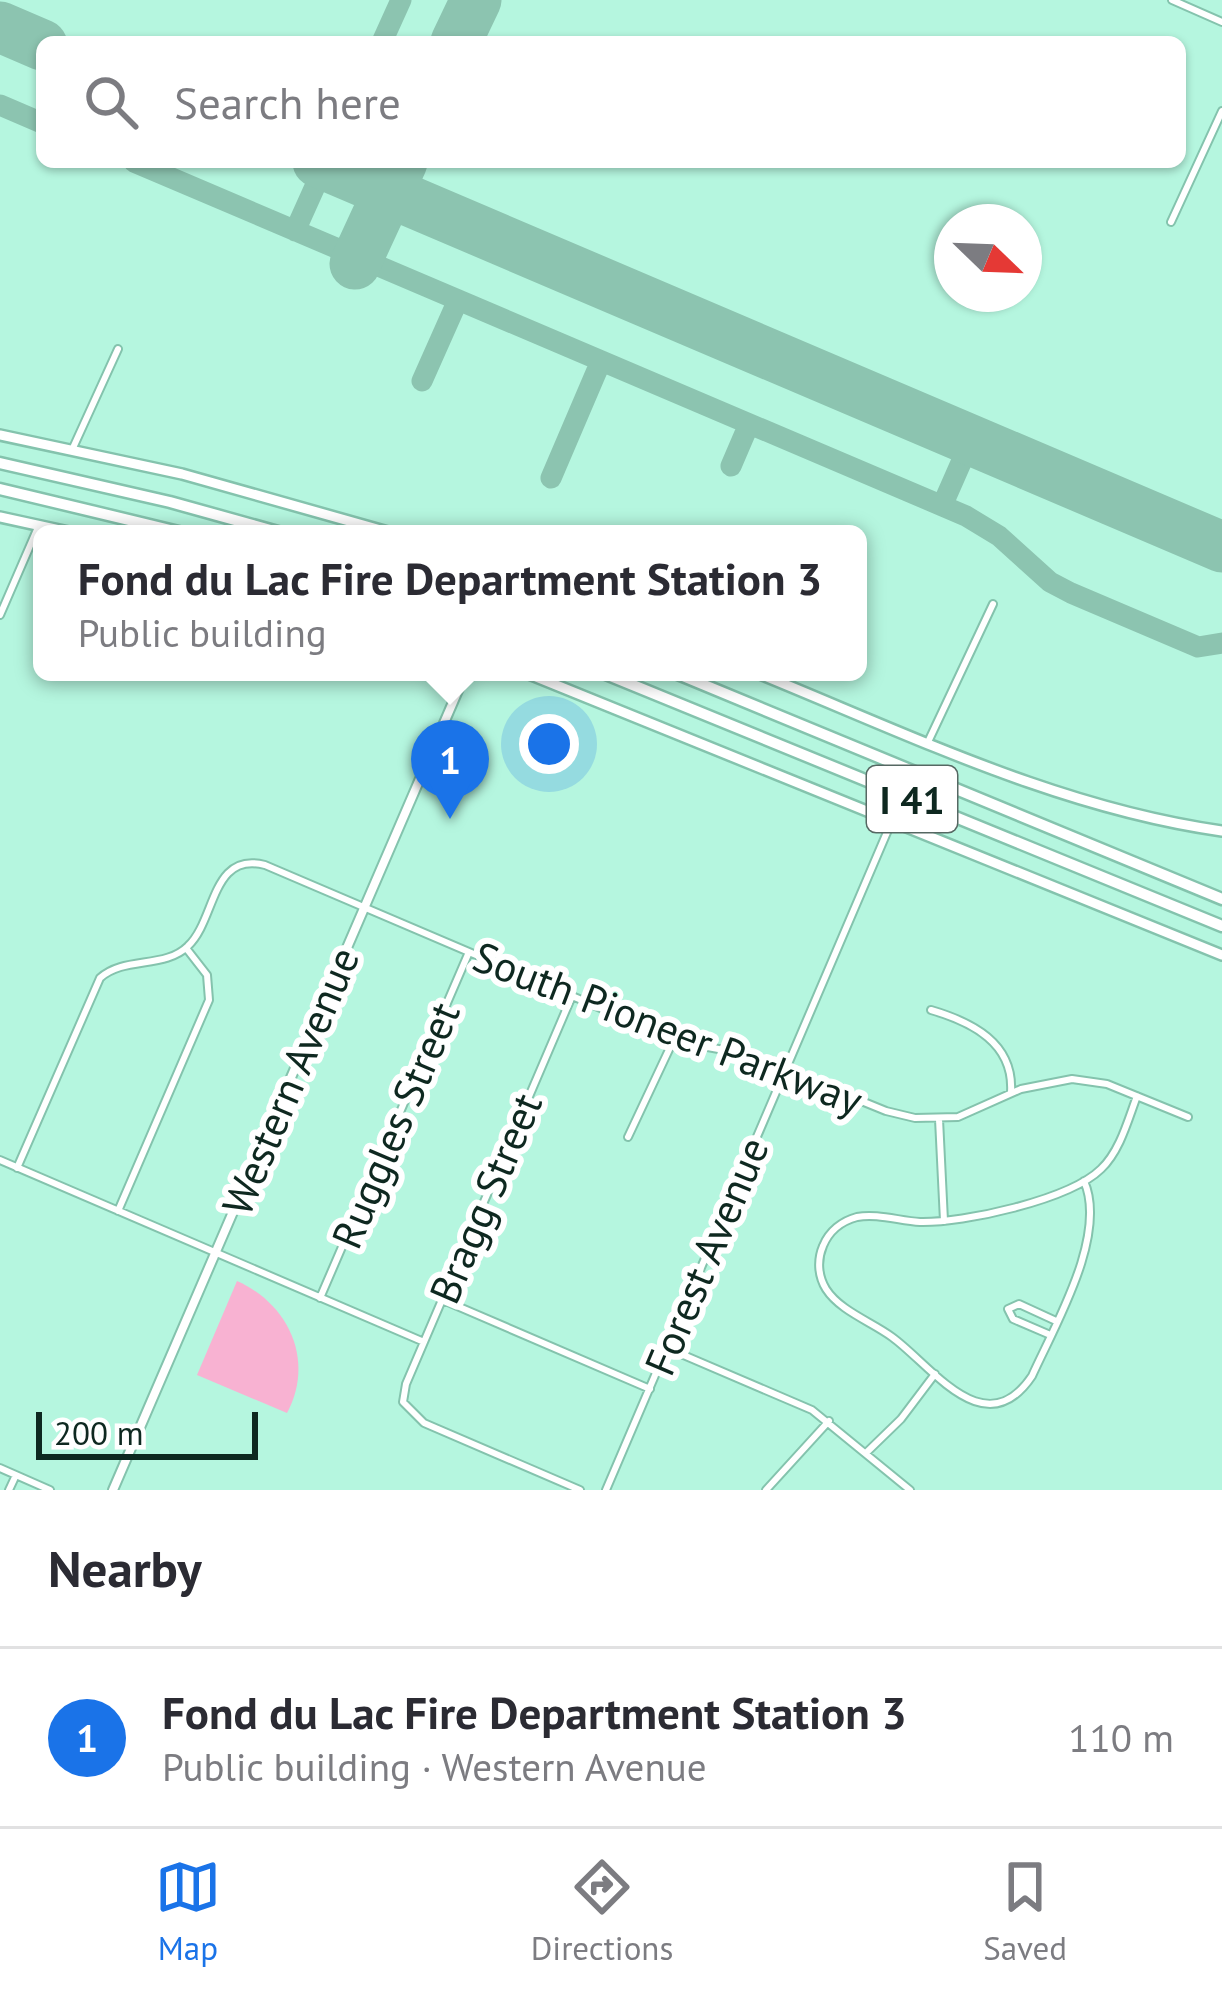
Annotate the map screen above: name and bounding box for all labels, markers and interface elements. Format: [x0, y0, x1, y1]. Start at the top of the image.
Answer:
search box [36, 36, 1186, 168]
icon: search [78, 69, 144, 135]
text: Search here [174, 73, 401, 131]
north arrow [934, 204, 1042, 312]
popup [33, 525, 867, 681]
text: Fond du Lac Fire Department Station 3 [78, 549, 822, 607]
text: Public building [78, 607, 327, 658]
your location [519, 714, 579, 774]
pin: 1 [411, 720, 489, 819]
road number: I 41 [867, 766, 957, 832]
street label: South Pioneer Parkway [466, 928, 871, 1128]
street label: Western Avenue [209, 939, 371, 1223]
street label: Ruggles Street [318, 994, 472, 1256]
street label: Bragg Street [416, 1085, 554, 1311]
street label: Forest Avenue [631, 1129, 781, 1383]
scale bar [36, 1406, 258, 1459]
text: 200 m [54, 1411, 144, 1454]
text: Nearby [48, 1535, 202, 1601]
text: Fond du Lac Fire Department Station 3 [162, 1683, 907, 1741]
text: 1 [76, 1712, 98, 1763]
text: 110 m [1068, 1712, 1174, 1763]
text: Public building · Western Avenue [162, 1741, 707, 1792]
tab: Map [155, 1854, 221, 1969]
tab: Directions [531, 1854, 673, 1969]
tab: Saved [983, 1854, 1067, 1969]

